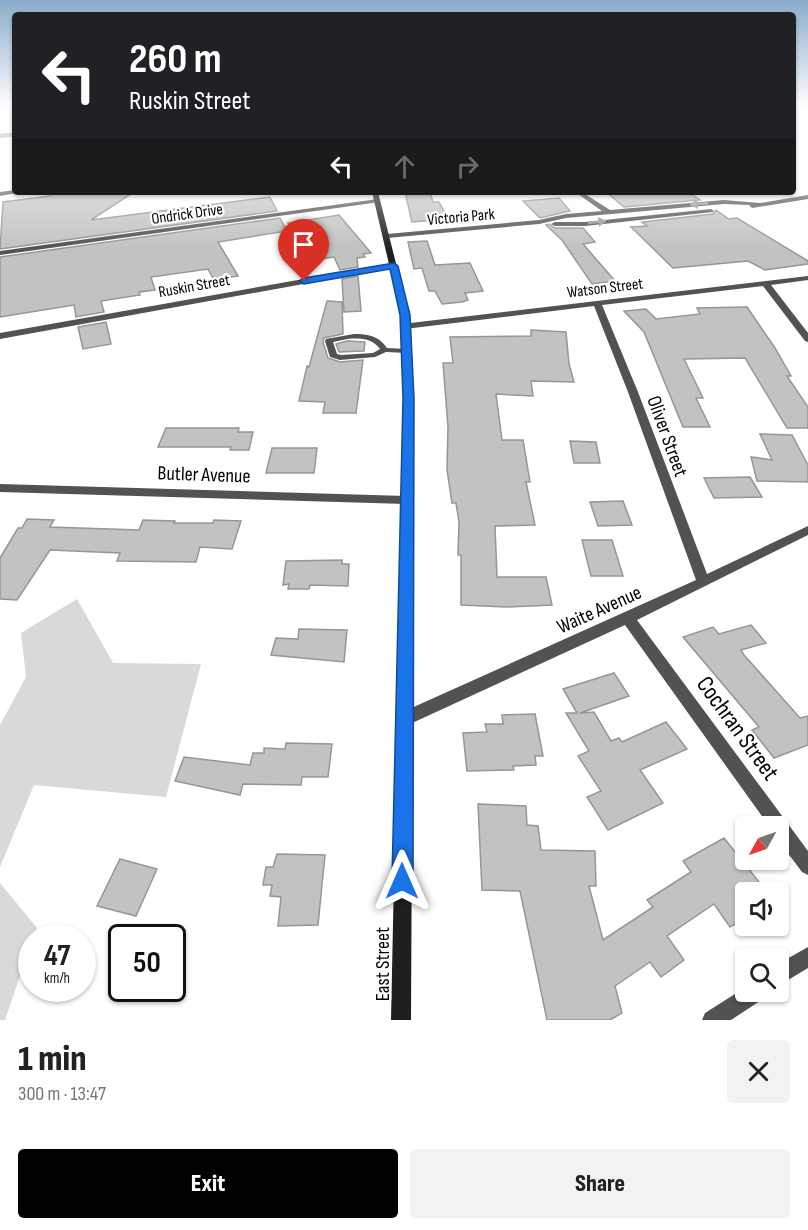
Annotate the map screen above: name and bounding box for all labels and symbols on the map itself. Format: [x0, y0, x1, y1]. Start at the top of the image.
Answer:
one-way arrow [690, 199, 709, 209]
street label: Ondrick Drive [150, 200, 224, 229]
street label: Victoria Park [427, 205, 496, 230]
one-way arrow [588, 217, 607, 227]
pin [278, 219, 329, 281]
street label: Ruskin Street [157, 271, 232, 302]
street label: Watson Street [566, 274, 644, 303]
street label: Oliver Street [641, 393, 693, 480]
street label: Butler Avenue [157, 461, 251, 489]
street label: Waite Avenue [553, 581, 645, 639]
street label: Cochran Street [690, 671, 785, 786]
north arrow [735, 816, 789, 870]
position arrow [370, 849, 434, 913]
speed limit sign: 50 [108, 924, 186, 1002]
street label: East Street [371, 927, 395, 1001]

